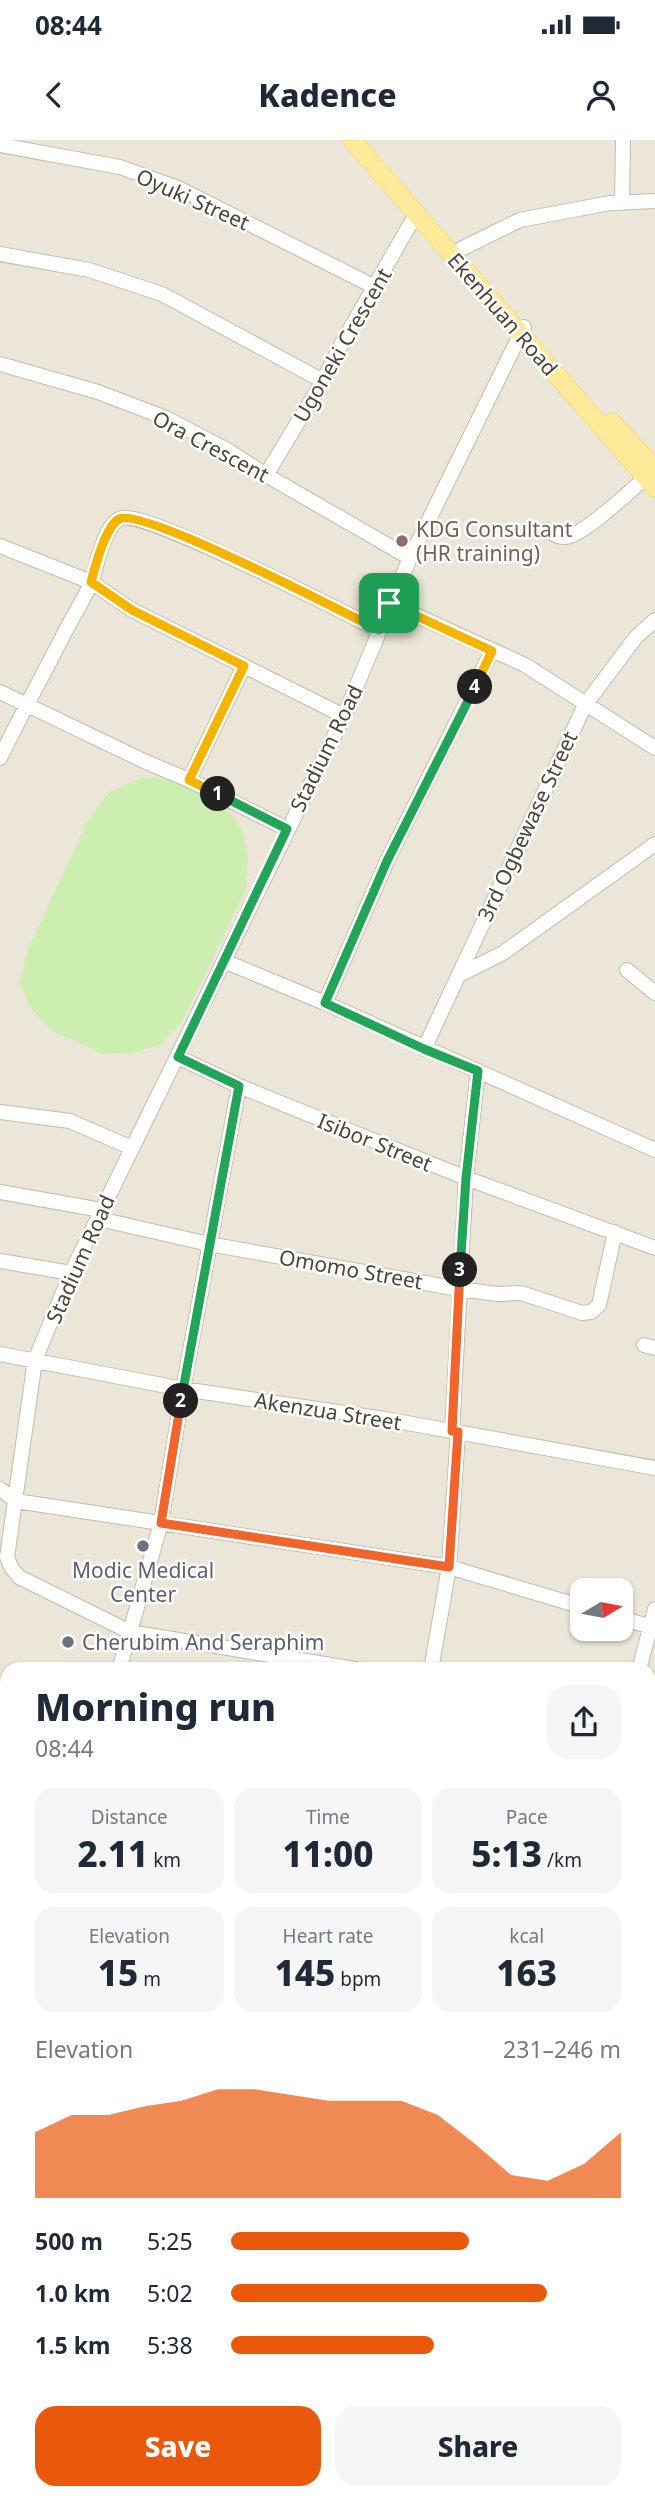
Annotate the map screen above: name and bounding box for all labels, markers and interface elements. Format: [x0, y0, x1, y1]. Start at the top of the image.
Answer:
text: 08:44 [35, 7, 102, 43]
text: Kadence [258, 73, 397, 116]
icon: back [35, 76, 73, 114]
icon: person [582, 76, 620, 114]
street label: Oyuki Street [132, 162, 254, 237]
street label: Ekenhuan Road [442, 247, 564, 381]
street label: Ugoneki Crescent [286, 262, 398, 427]
street label: Ora Crescent [148, 404, 274, 489]
place label: KDG Consultant (HR training) [416, 515, 573, 567]
marker: KDG Consultant (HR training) [394, 533, 410, 549]
pin [359, 573, 419, 633]
icon: arrive [370, 584, 408, 622]
pin: 4 [458, 670, 492, 704]
text: 4 [469, 673, 480, 699]
street label: Stadium Road [283, 680, 369, 816]
street label: 3rd Ogbewase Street [471, 726, 584, 926]
pin: 1 [200, 776, 235, 812]
text: 1 [212, 780, 223, 806]
street label: Isibor Street [314, 1106, 437, 1178]
street label: Stadium Road [39, 1190, 121, 1328]
street label: Omomo Street [277, 1243, 425, 1295]
pin: 3 [442, 1252, 477, 1288]
text: 3 [454, 1256, 465, 1282]
pin: 2 [164, 1384, 198, 1418]
street label: Akenzua Street [253, 1386, 404, 1436]
text: 2 [175, 1387, 186, 1413]
marker: Modic Medical Center [135, 1538, 151, 1554]
place label: Modic Medical Center [72, 1556, 214, 1608]
north arrow [570, 1578, 634, 1642]
map controls [570, 1578, 633, 1641]
place label: Cherubim And Seraphim [82, 1628, 324, 1656]
marker: Cherubim And Seraphim [60, 1634, 76, 1650]
text: Morning run [35, 1680, 276, 1732]
button: share [547, 1685, 621, 1759]
text: 08:44 [35, 1732, 94, 1764]
text: Distance [91, 1804, 168, 1830]
text: Time [306, 1804, 350, 1830]
text: Pace [506, 1804, 548, 1830]
text: 2.11 [78, 1830, 148, 1877]
text: 11:00 [283, 1830, 373, 1877]
text: 5:13 [471, 1830, 542, 1877]
text: km [148, 1847, 181, 1873]
text: /km [542, 1847, 582, 1873]
text: Elevation [89, 1923, 170, 1949]
text: Heart rate [283, 1923, 373, 1949]
text: kcal [509, 1923, 544, 1949]
text: 15 [98, 1949, 138, 1996]
text: 145 [275, 1949, 335, 1996]
text: 163 [496, 1949, 557, 1996]
text: m [138, 1966, 161, 1992]
text: bpm [335, 1966, 381, 1992]
text: Elevation [35, 2033, 133, 2065]
text: 231–246 m [503, 2033, 621, 2065]
text: 500 m [35, 2225, 103, 2257]
text: 5:25 [147, 2225, 193, 2257]
text: 1.0 km [35, 2277, 110, 2309]
text: 5:02 [147, 2277, 193, 2309]
text: 1.5 km [35, 2329, 110, 2361]
text: 5:38 [147, 2329, 193, 2361]
button: Save [35, 2406, 321, 2486]
button: Share [335, 2406, 621, 2486]

